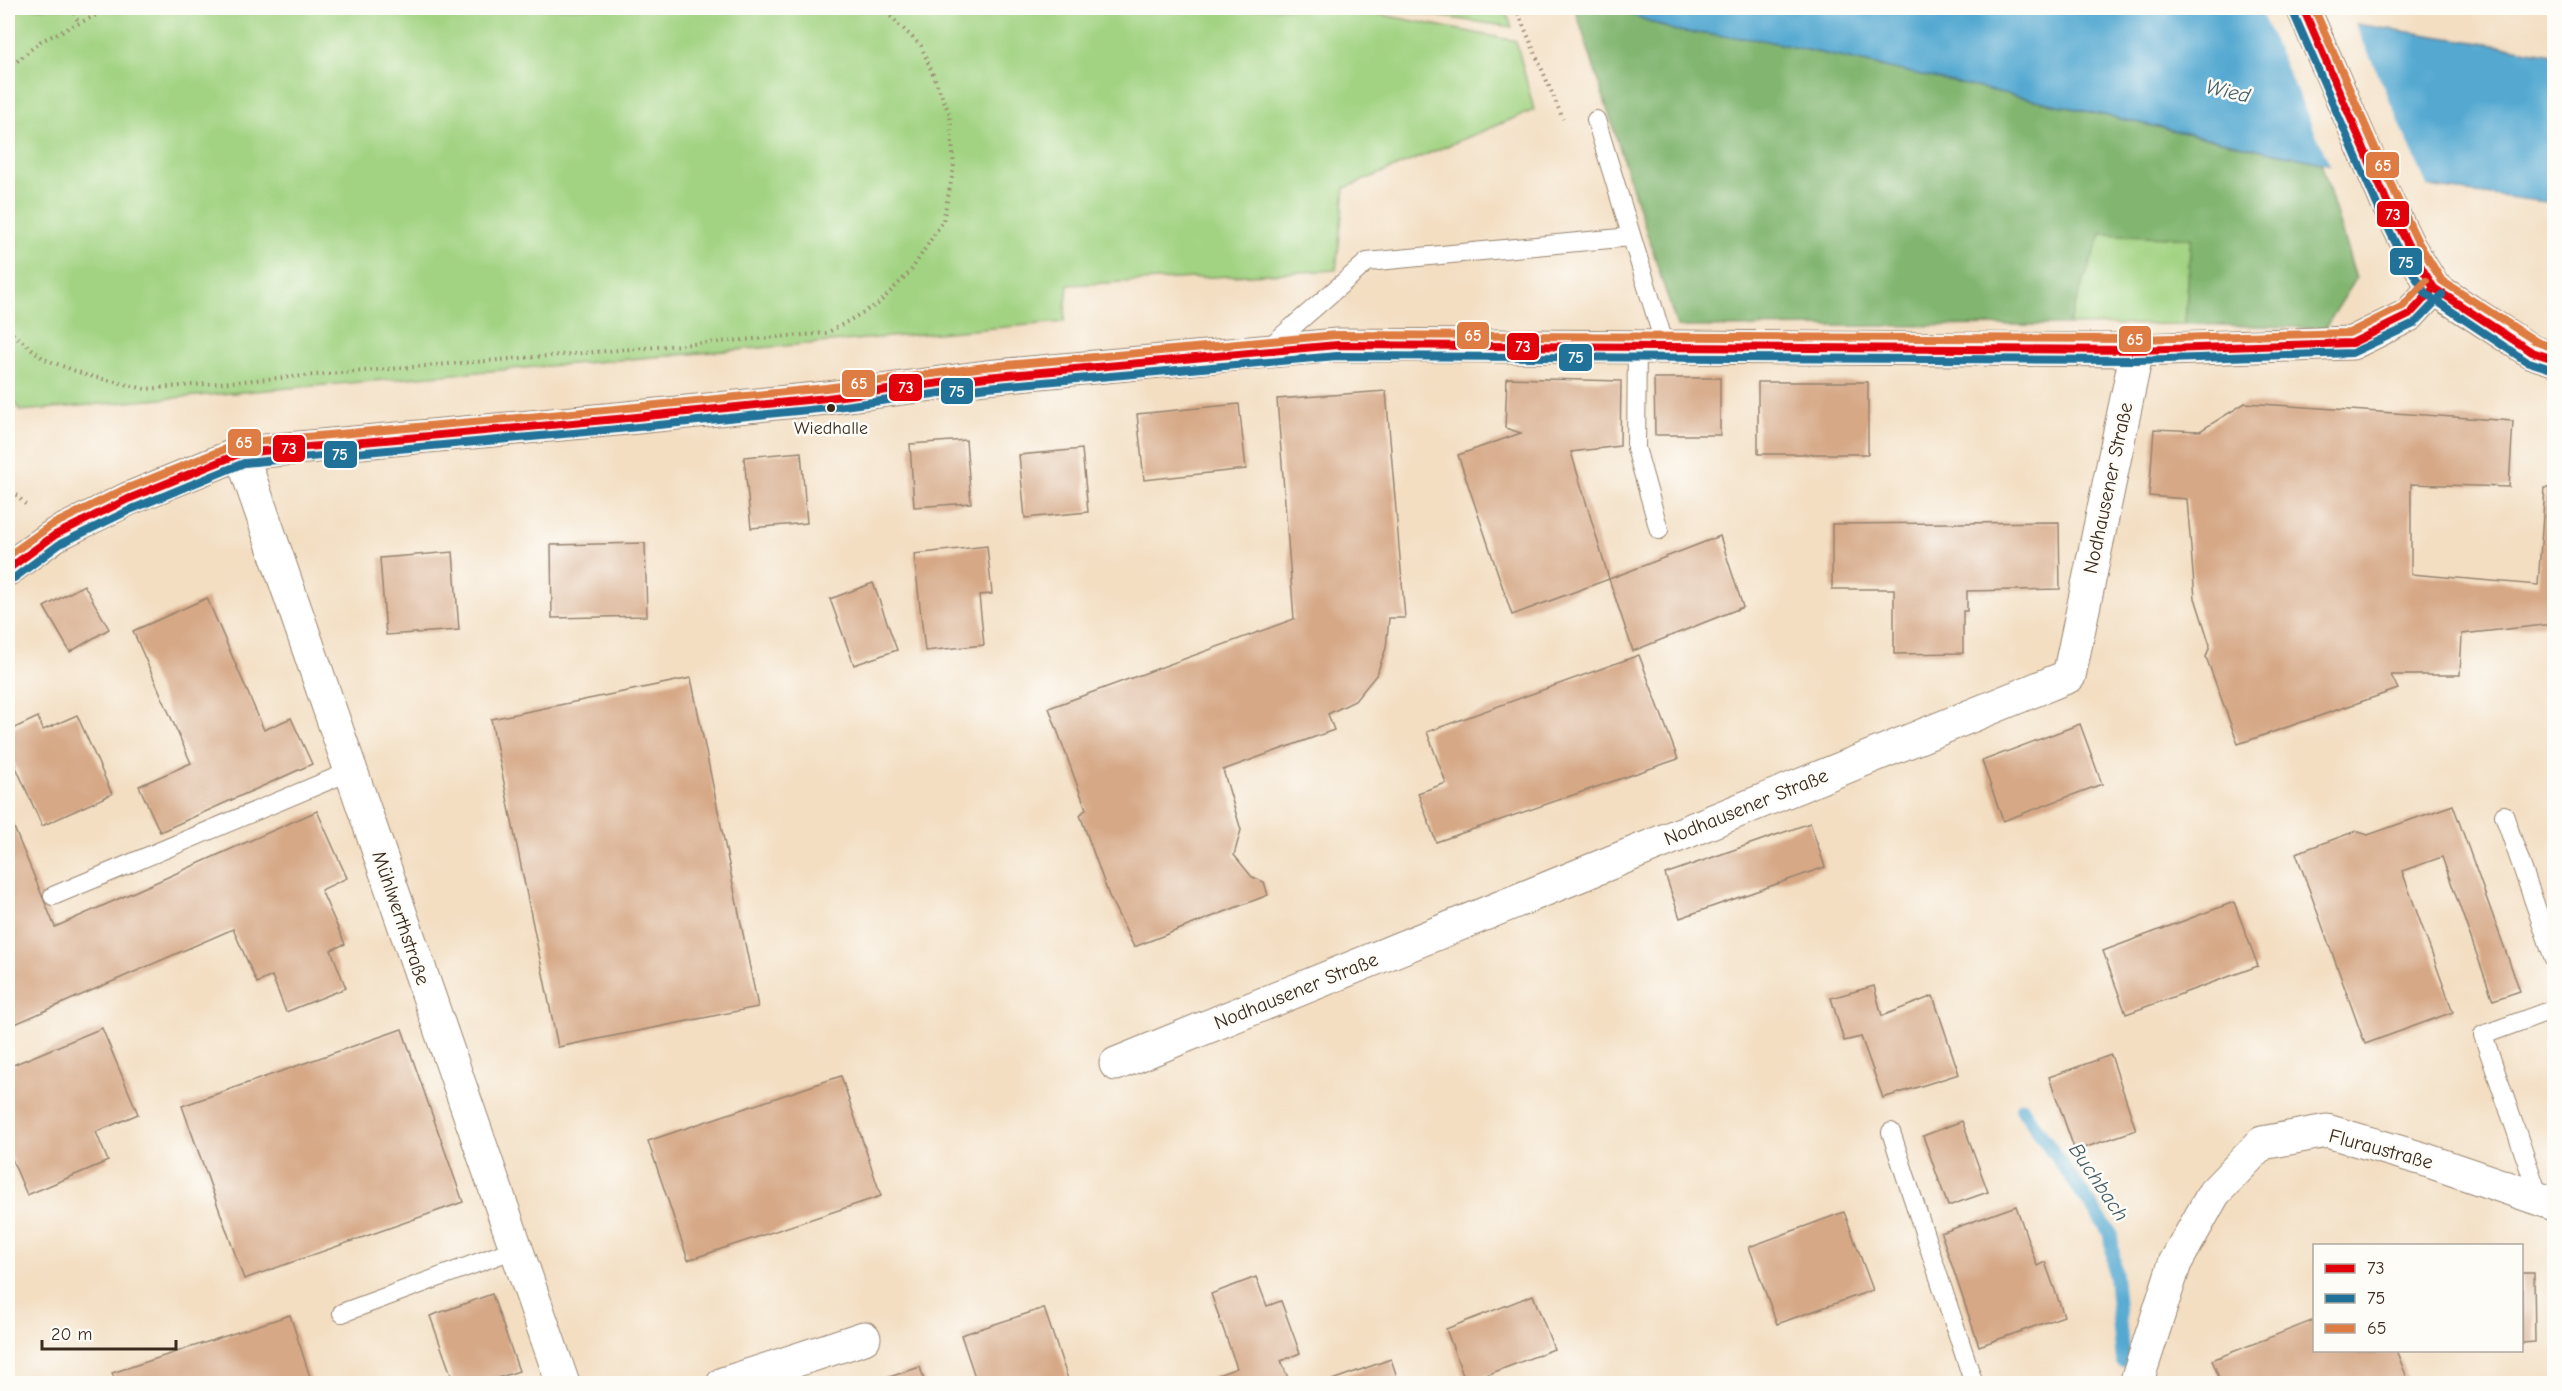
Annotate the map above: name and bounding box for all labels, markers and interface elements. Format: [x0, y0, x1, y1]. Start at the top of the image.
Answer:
water label: Wied [2204, 74, 2253, 108]
line badge: 65 [2365, 151, 2400, 179]
text: 65 [2375, 157, 2391, 175]
line badge: 73 [2376, 200, 2410, 228]
text: 73 [2385, 206, 2401, 224]
line badge: 75 [2389, 247, 2423, 276]
text: 75 [2398, 254, 2414, 272]
line badge: 65 [1456, 321, 1490, 350]
line badge: 65 [2118, 325, 2152, 353]
text: 65 [1465, 327, 1481, 345]
text: 65 [2127, 331, 2143, 349]
line badge: 73 [1506, 332, 1540, 361]
text: 73 [1515, 338, 1531, 356]
line badge: 75 [1558, 343, 1593, 372]
text: 75 [1568, 349, 1584, 367]
line badge: 65 [841, 369, 876, 398]
line badge: 73 [888, 373, 923, 402]
text: 65 [851, 375, 867, 393]
line badge: 75 [940, 377, 974, 405]
text: 73 [898, 379, 914, 397]
text: 75 [949, 383, 965, 401]
street label: Nodhausener Straße [2079, 400, 2137, 576]
marker: Wiedhalle [825, 402, 837, 414]
place label: Wiedhalle [794, 418, 868, 439]
line badge: 65 [227, 428, 262, 457]
text: 65 [236, 434, 252, 452]
line badge: 73 [272, 434, 306, 463]
text: 73 [281, 440, 297, 458]
line badge: 75 [323, 440, 358, 469]
text: 75 [332, 446, 348, 464]
street label: Nodhausener Straße [1661, 764, 1831, 850]
street label: Mühlwerthstraße [367, 848, 435, 988]
street label: Nodhausener Straße [1211, 948, 1381, 1034]
street label: Fluraustraße [2326, 1124, 2436, 1174]
water label: Buchbach [2064, 1138, 2134, 1226]
legend [2313, 1244, 2523, 1352]
text: 73 [2367, 1258, 2385, 1279]
text: 75 [2367, 1288, 2385, 1309]
scale bar [42, 1313, 176, 1351]
text: 65 [2367, 1318, 2387, 1339]
text: 20 m [51, 1324, 92, 1345]

